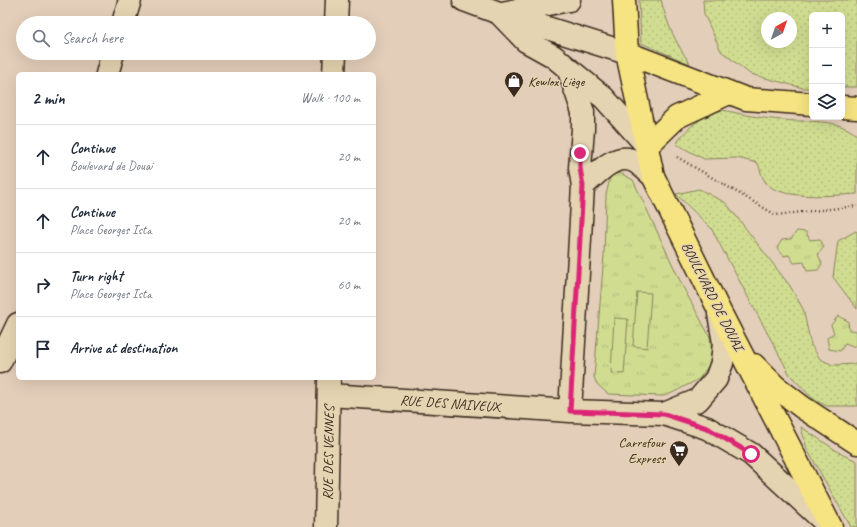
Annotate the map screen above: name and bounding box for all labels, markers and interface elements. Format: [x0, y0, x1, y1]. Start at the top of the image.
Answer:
north arrow [761, 12, 797, 48]
map controls [809, 12, 845, 120]
button: + [809, 12, 845, 48]
search box [16, 16, 376, 60]
icon: search [30, 27, 52, 49]
text: Search here [62, 29, 123, 48]
button: − [809, 48, 845, 84]
shop icon: Kewlox Liège [503, 70, 525, 98]
place label: Kewlox Liège [528, 73, 586, 90]
button: layers [809, 84, 845, 120]
text: 2 min [32, 88, 65, 109]
text: Walk · 100 m [301, 90, 360, 106]
text: Continue [70, 139, 115, 158]
route end [571, 144, 589, 162]
icon: ahead [32, 146, 54, 168]
text: 20 m [338, 149, 360, 165]
text: Boulevard de Douai [70, 158, 153, 174]
text: Continue [70, 203, 115, 222]
icon: ahead [32, 210, 54, 232]
text: 20 m [338, 213, 360, 229]
text: Place Georges Ista [70, 222, 152, 238]
street label: BOULEVARD DE DOUAI [678, 239, 749, 356]
text: Turn right [70, 267, 123, 286]
icon: right [32, 274, 54, 296]
text: 60 m [338, 277, 360, 293]
text: Place Georges Ista [70, 286, 152, 302]
icon: arrive [32, 338, 54, 360]
text: Arrive at destination [70, 339, 177, 358]
street label: RUE DES NAIVEUX [400, 392, 503, 416]
street label: RUE DES VENNES [319, 403, 338, 500]
place label: Carrefour Express [618, 434, 667, 467]
supermarket icon: Carrefour Express [668, 439, 690, 467]
route start [742, 445, 760, 463]

